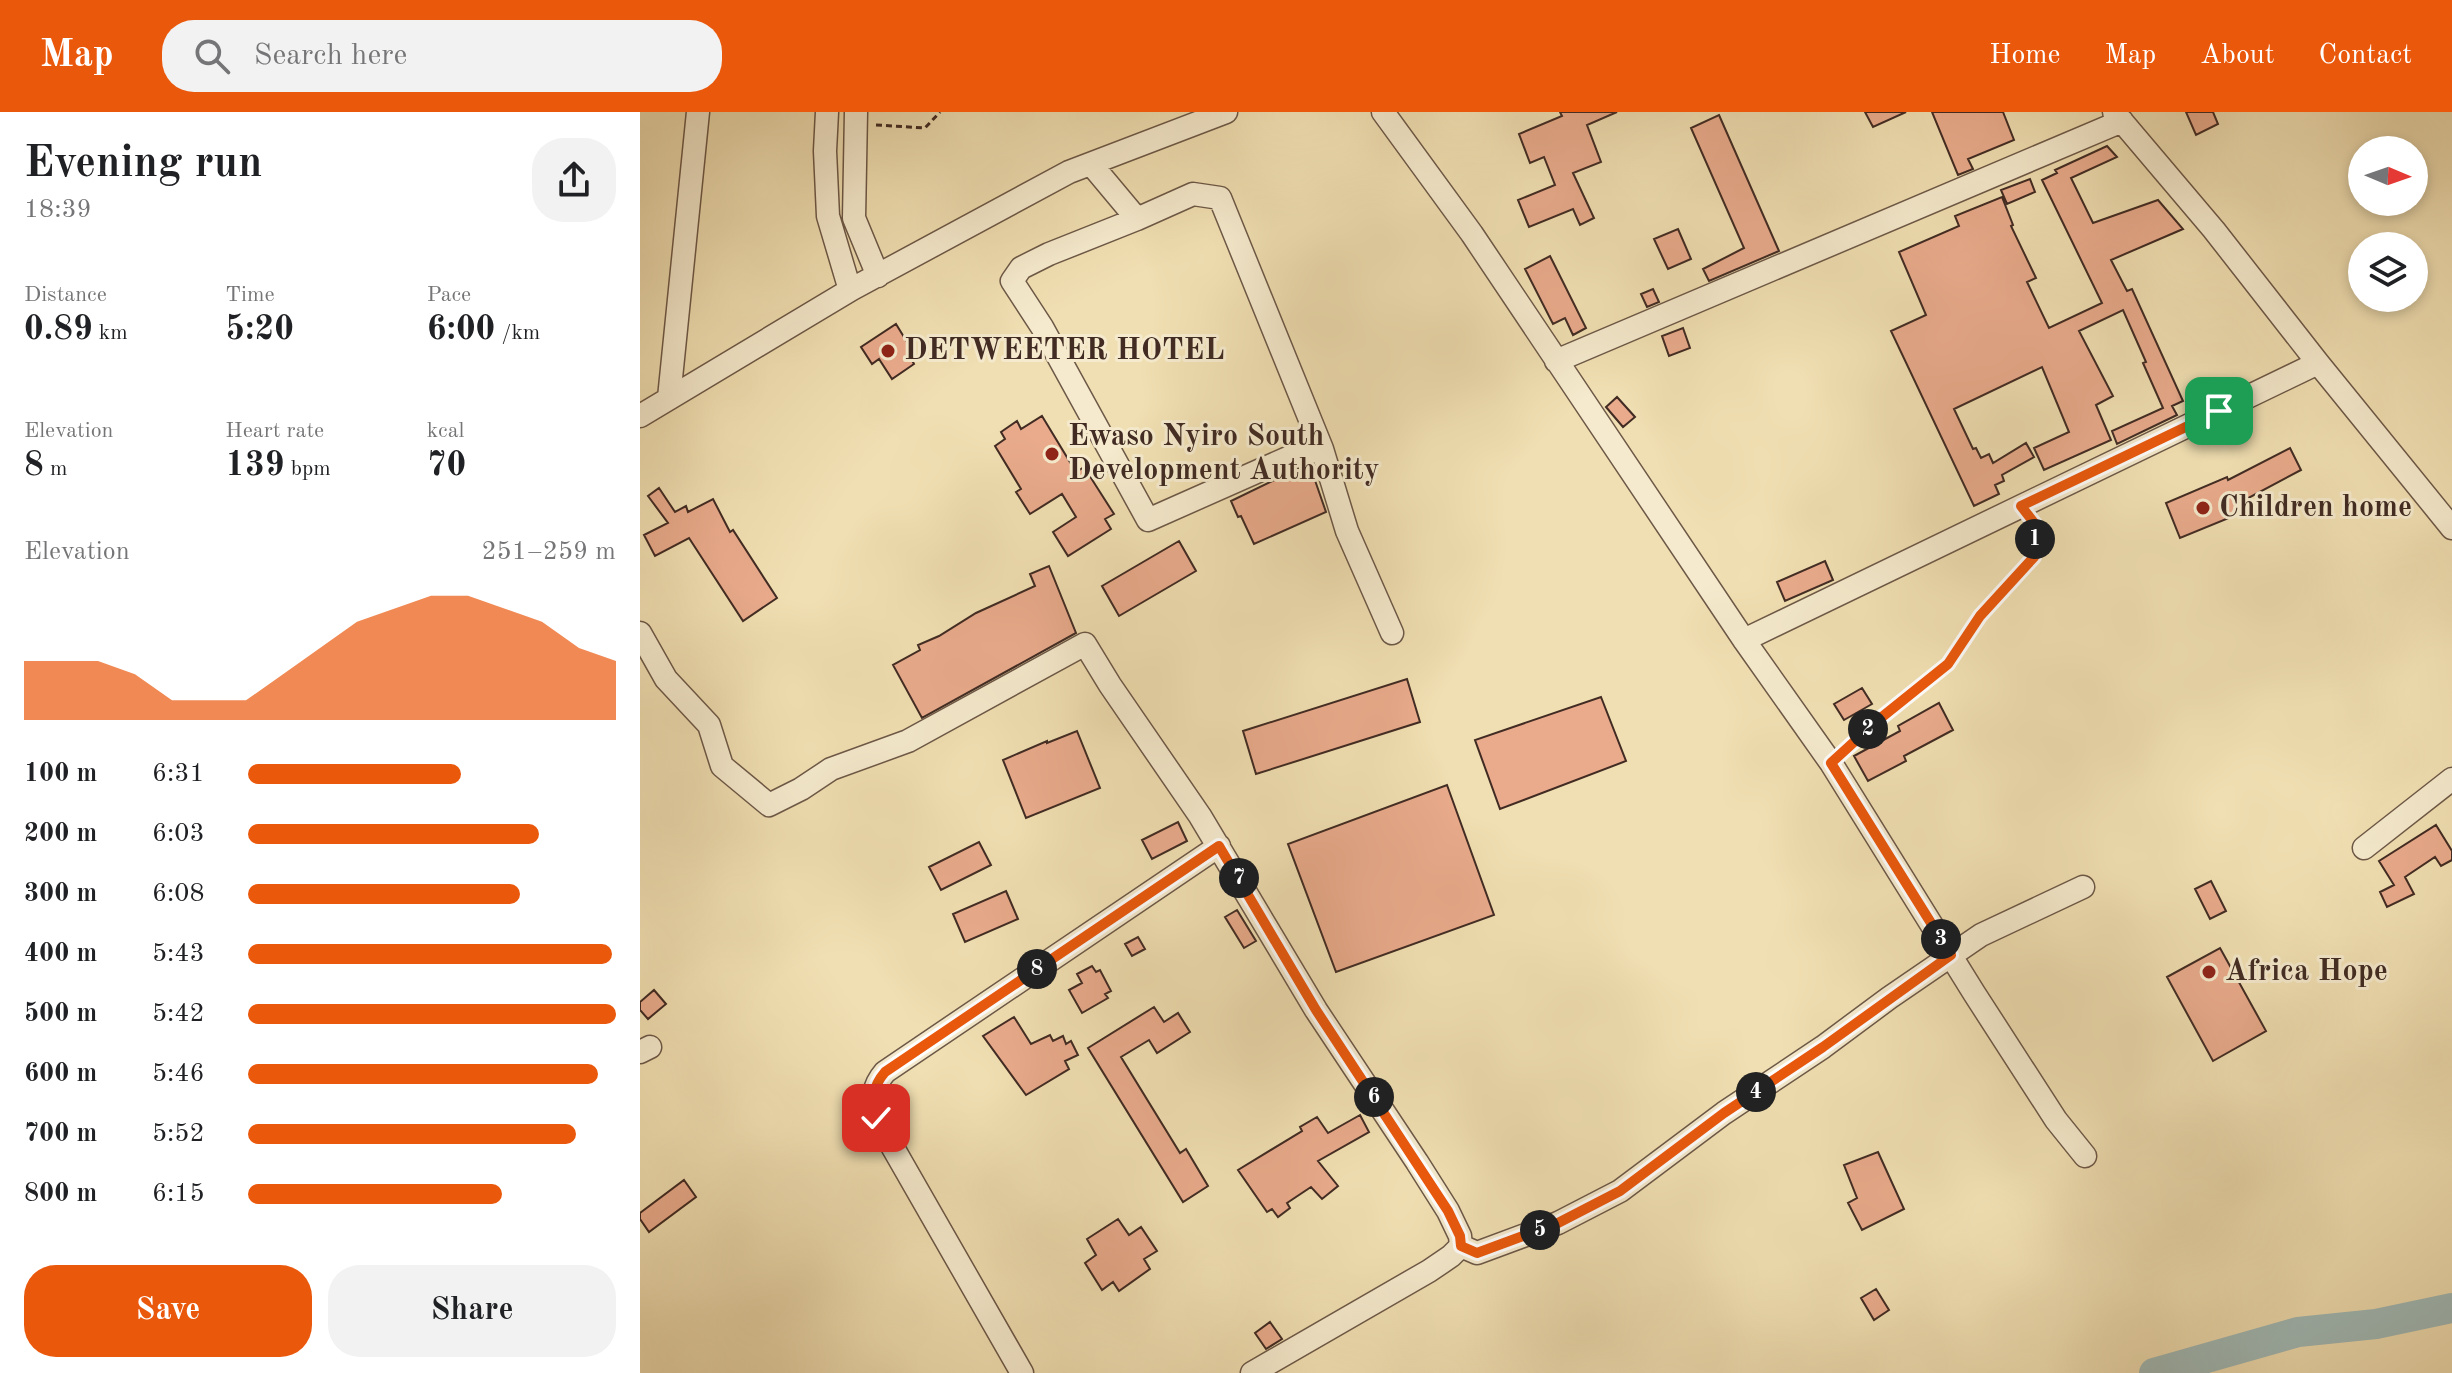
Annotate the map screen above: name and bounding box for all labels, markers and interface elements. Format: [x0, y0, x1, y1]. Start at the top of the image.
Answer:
search box [162, 20, 722, 92]
icon: search [190, 34, 234, 78]
text: Map [40, 37, 114, 75]
text: Search here [254, 41, 407, 71]
text: Home [1989, 42, 2060, 70]
text: Map [2104, 42, 2156, 70]
text: About [2200, 42, 2275, 70]
text: Contact [2319, 42, 2412, 70]
north arrow [2348, 136, 2428, 216]
map controls [2348, 136, 2428, 312]
button: share [532, 138, 616, 222]
text: Evening run [24, 142, 262, 186]
text: 18:39 [24, 197, 92, 223]
button: layers [2348, 232, 2428, 312]
text: Distance [24, 284, 107, 306]
text: Time [225, 284, 275, 306]
text: Pace [427, 284, 471, 306]
text: 0.89 [24, 313, 93, 347]
text: 5:20 [225, 313, 294, 347]
text: 6:00 [427, 313, 495, 347]
text: km [93, 322, 128, 344]
text: /km [495, 322, 540, 344]
place label: DETWEETER HOTEL [904, 336, 1224, 366]
marker: DETWEETER HOTEL [879, 342, 897, 360]
pin [2185, 377, 2253, 445]
icon: arrive [2197, 389, 2241, 433]
text: Elevation [24, 420, 114, 442]
text: Heart rate [225, 420, 324, 442]
text: kcal [427, 420, 465, 442]
place label: Ewaso Nyiro South Development Authority [1068, 422, 1379, 486]
marker: Ewaso Nyiro South Development Authority [1043, 445, 1061, 463]
text: 8 [24, 449, 44, 483]
text: 139 [225, 449, 285, 483]
text: 70 [427, 449, 466, 483]
text: m [44, 458, 67, 480]
text: bpm [285, 458, 331, 480]
place label: Children home [2219, 493, 2412, 523]
marker: Children home [2194, 499, 2212, 517]
pin: 1 [2015, 519, 2055, 559]
text: 1 [2029, 528, 2041, 550]
text: Elevation [24, 539, 130, 565]
text: 251–259 m [481, 539, 616, 565]
pin: 2 [1848, 709, 1888, 749]
text: 2 [1862, 718, 1874, 740]
text: 100 m [24, 761, 97, 787]
text: 6:31 [152, 761, 205, 787]
text: 200 m [24, 821, 97, 847]
text: 6:03 [152, 821, 205, 847]
pin: 7 [1219, 858, 1259, 898]
text: 7 [1233, 867, 1245, 889]
text: 300 m [24, 881, 97, 907]
text: 6:08 [152, 881, 205, 907]
pin: 3 [1921, 919, 1961, 959]
text: 3 [1935, 928, 1947, 950]
text: 400 m [24, 941, 97, 967]
text: 5:43 [152, 941, 205, 967]
pin: 8 [1017, 949, 1057, 989]
place label: Africa Hope [2225, 957, 2388, 987]
text: 8 [1031, 958, 1043, 980]
marker: Africa Hope [2200, 963, 2218, 981]
text: 500 m [24, 1001, 97, 1027]
text: 5:42 [152, 1001, 205, 1027]
text: 600 m [24, 1061, 97, 1087]
text: 5:46 [152, 1061, 205, 1087]
pin: 4 [1736, 1072, 1776, 1112]
pin: 6 [1354, 1077, 1394, 1117]
text: 4 [1750, 1081, 1762, 1103]
pin [842, 1084, 910, 1152]
text: 6 [1368, 1086, 1380, 1108]
icon: check [854, 1096, 898, 1140]
text: 700 m [24, 1121, 97, 1147]
text: 5:52 [152, 1121, 205, 1147]
text: 800 m [24, 1181, 97, 1207]
text: 6:15 [152, 1181, 205, 1207]
pin: 5 [1520, 1210, 1560, 1250]
text: 5 [1534, 1219, 1546, 1241]
button: Save [24, 1265, 312, 1357]
button: Share [328, 1265, 616, 1357]

